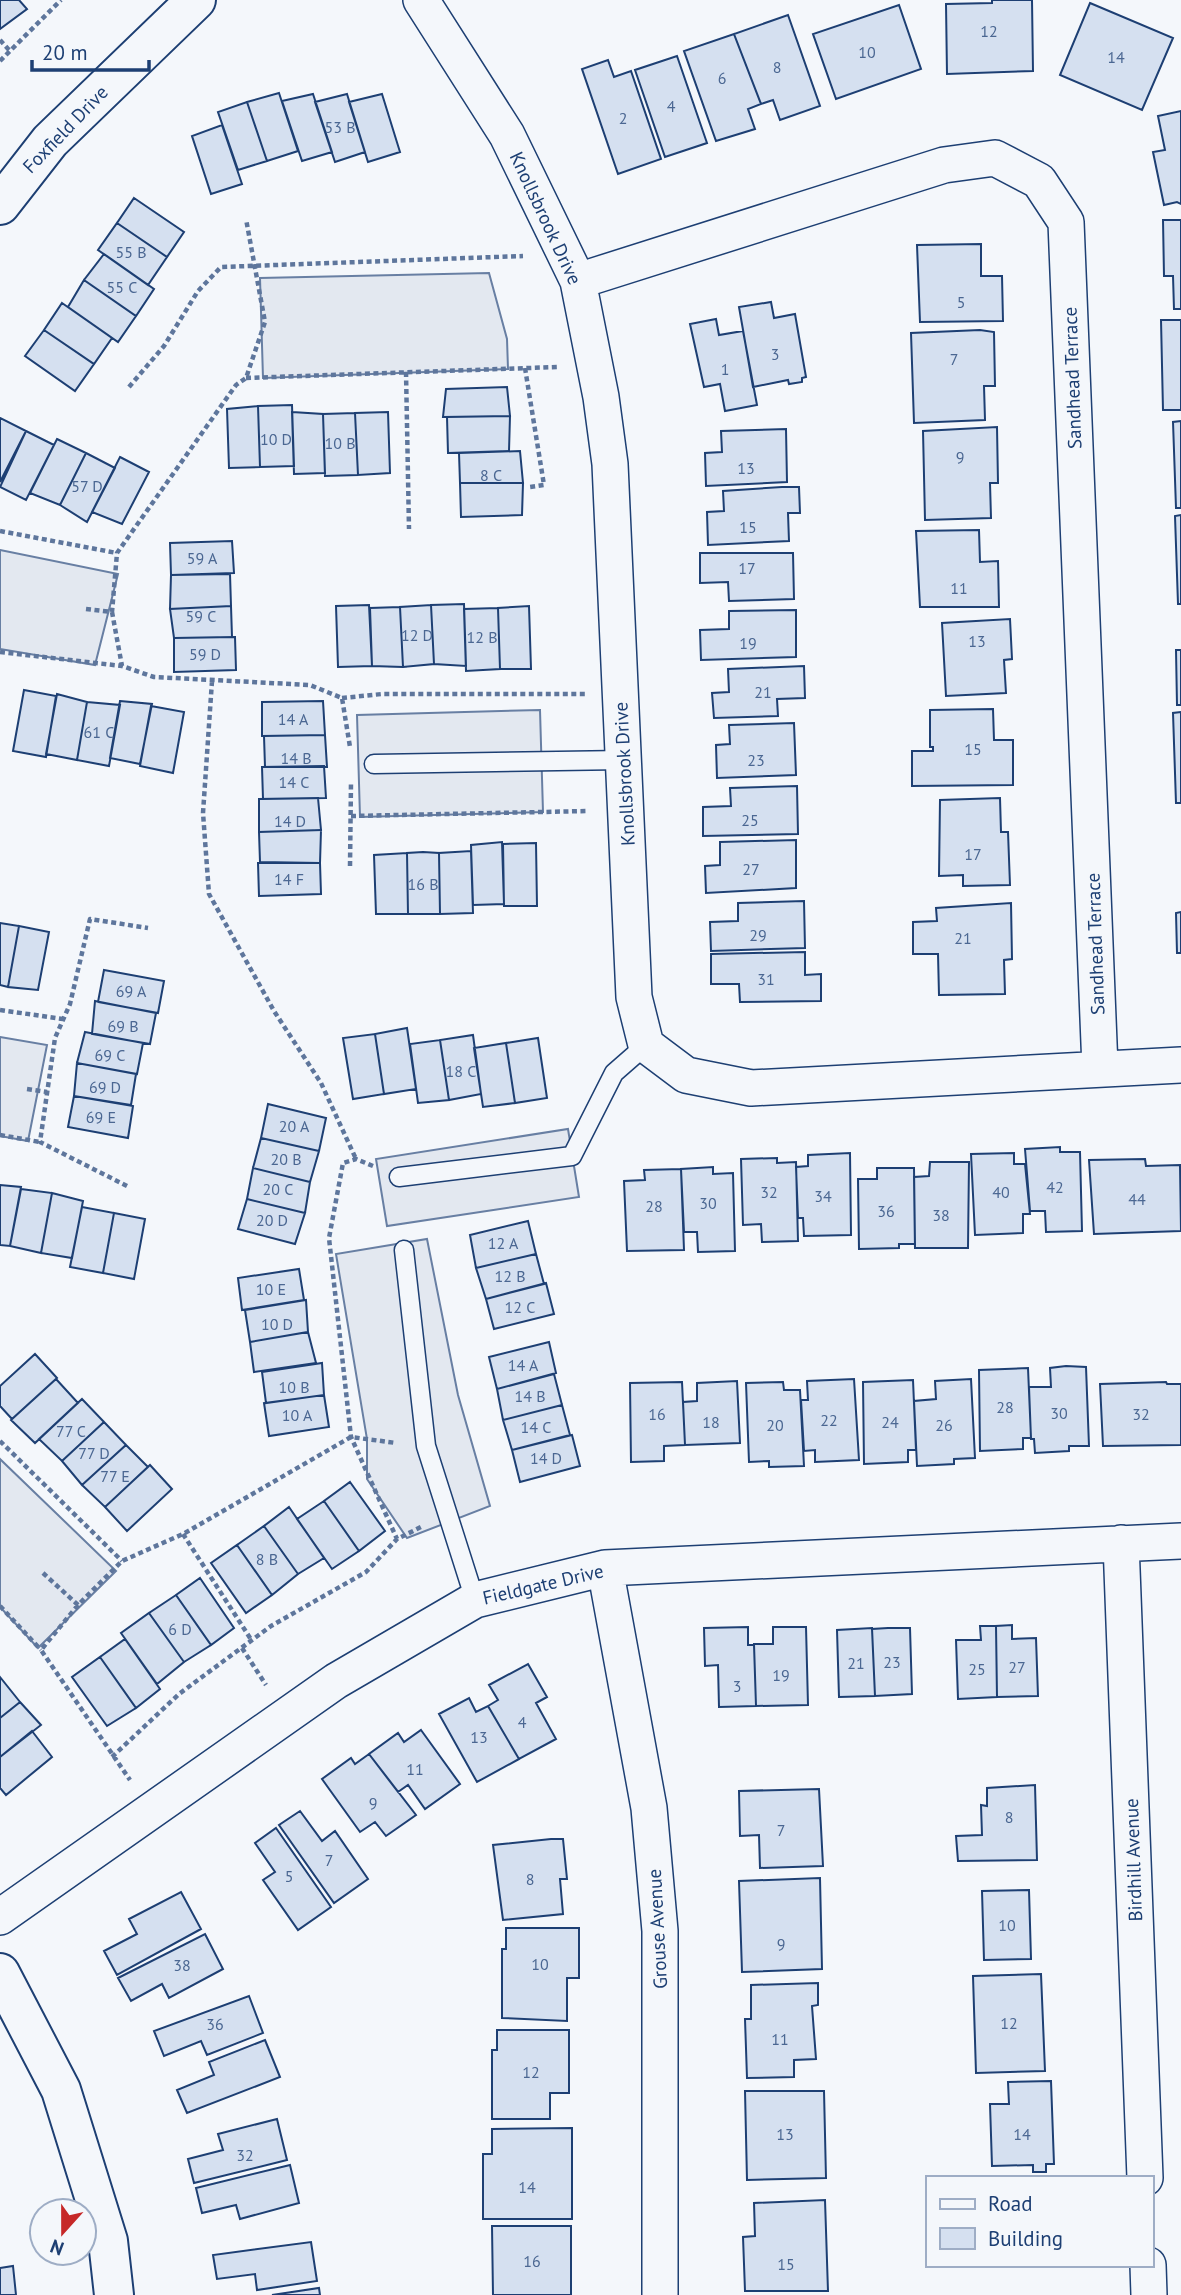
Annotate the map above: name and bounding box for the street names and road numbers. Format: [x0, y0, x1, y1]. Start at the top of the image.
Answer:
street label: Foxfield Drive [17, 80, 113, 178]
street label: Knollsbrook Drive [505, 148, 587, 288]
street label: Sandhead Terrace [1058, 307, 1086, 449]
street label: Knollsbrook Drive [608, 701, 640, 847]
street label: Sandhead Terrace [1081, 873, 1109, 1015]
street label: Fieldgate Drive [480, 1558, 606, 1610]
street label: Birdhill Avenue [1119, 1798, 1147, 1922]
street label: Grouse Avenue [642, 1868, 672, 1990]

